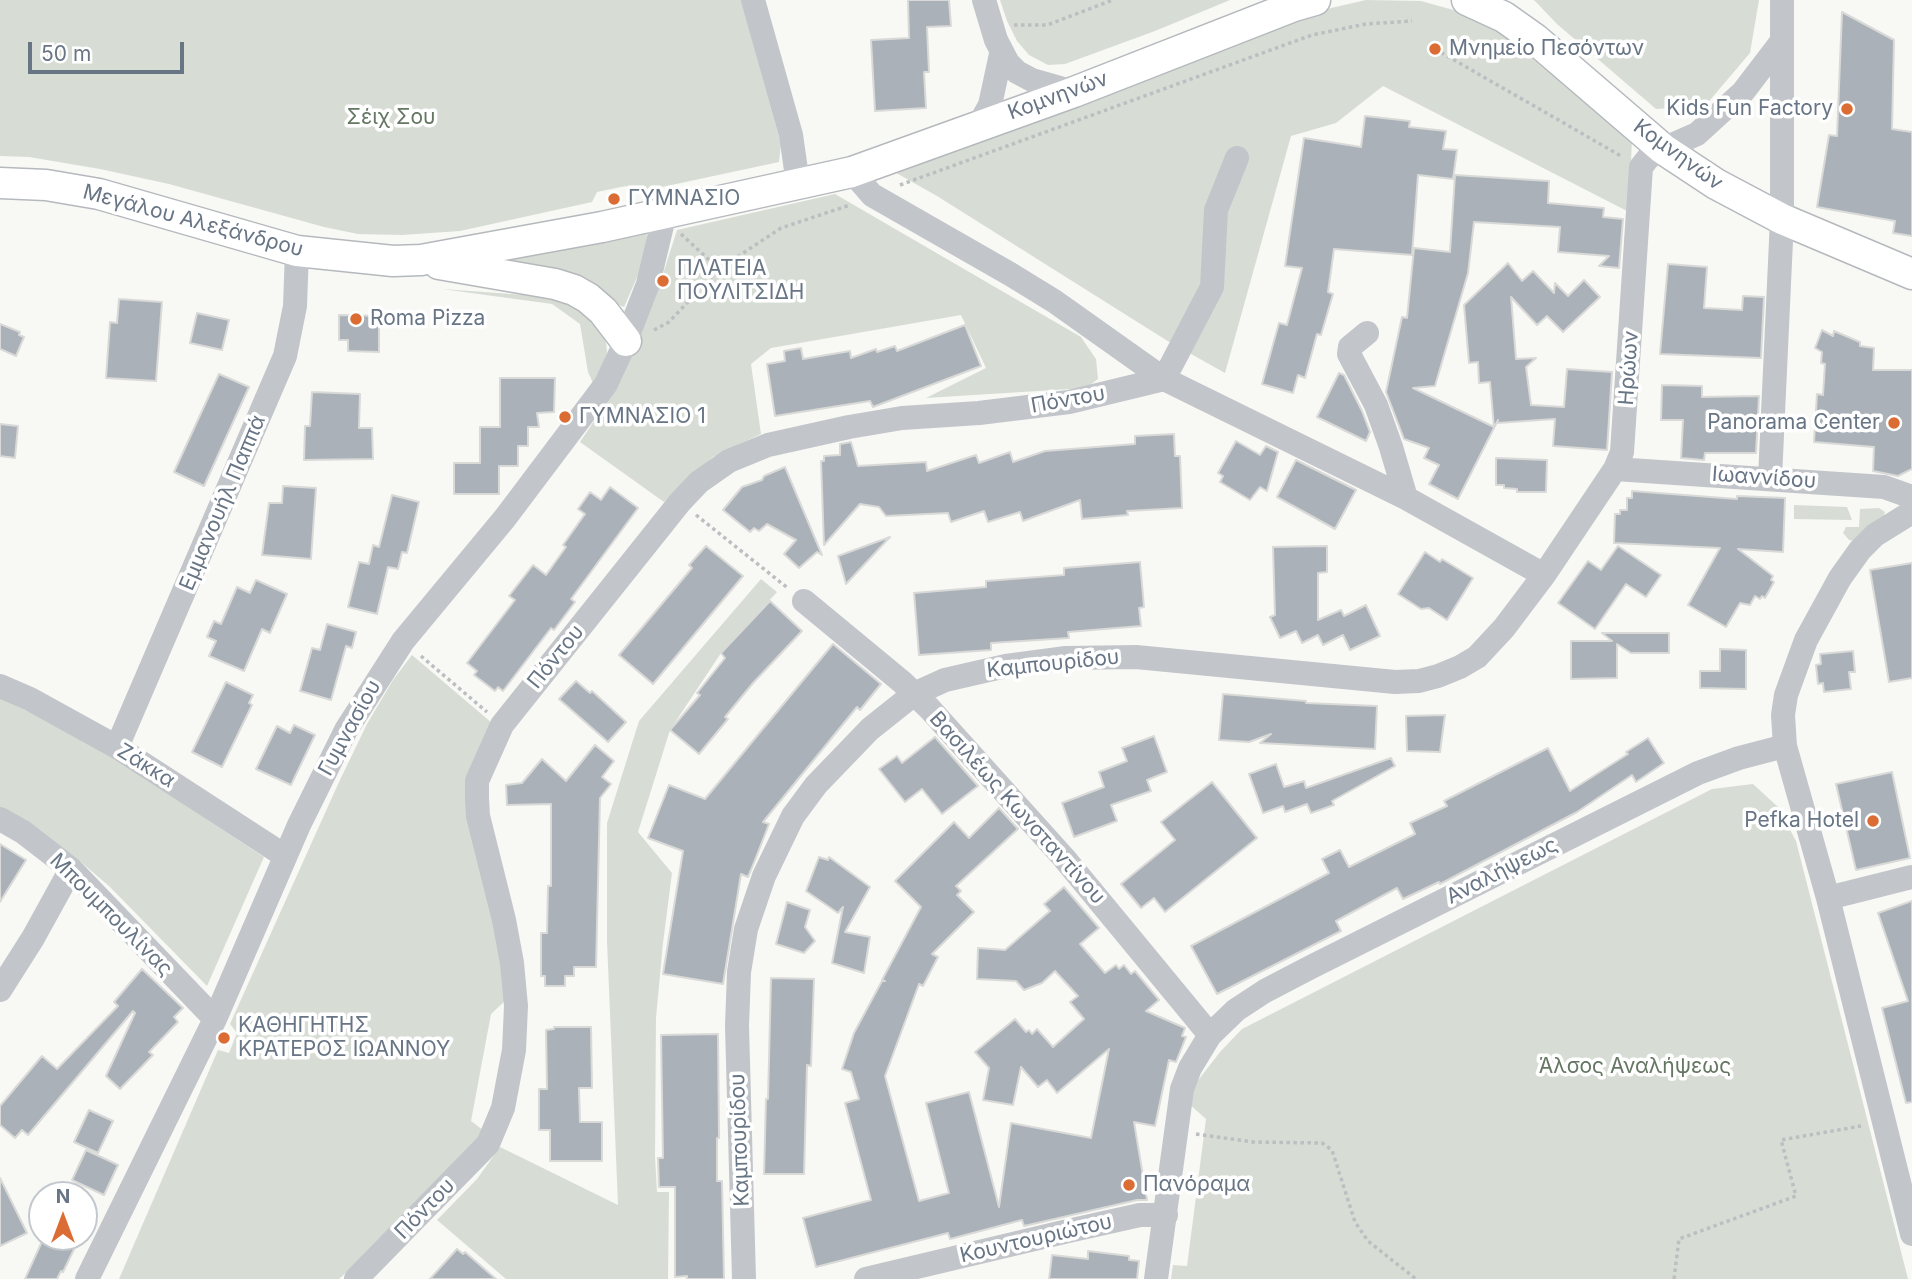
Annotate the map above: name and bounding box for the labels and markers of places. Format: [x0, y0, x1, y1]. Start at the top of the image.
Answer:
place label: Μνημείο Πεσόντων [1449, 36, 1644, 62]
marker: Μνημείο Πεσόντων [1427, 41, 1443, 57]
place label: Kids Fun Factory [1666, 96, 1833, 122]
marker: Kids Fun Factory [1839, 101, 1855, 117]
place label: ΓΥΜΝΑΣΙΟ [628, 186, 740, 212]
marker: ΓΥΜΝΑΣΙΟ [606, 191, 622, 207]
place label: ΠΛΑΤΕΙΑ ΠΟΥΛΙΤΣΙΔΗ [677, 256, 804, 306]
marker: ΠΛΑΤΕΙΑ ΠΟΥΛΙΤΣΙΔΗ [655, 273, 671, 289]
place label: Roma Pizza [370, 306, 485, 332]
marker: Roma Pizza [348, 311, 364, 327]
place label: ΓΥΜΝΑΣΙΟ 1 [579, 404, 706, 430]
marker: ΓΥΜΝΑΣΙΟ 1 [557, 409, 573, 425]
place label: Panorama Center [1707, 410, 1880, 436]
marker: Panorama Center [1886, 415, 1902, 431]
place label: Pefka Hotel [1744, 808, 1859, 834]
marker: Pefka Hotel [1865, 813, 1881, 829]
place label: ΚΑΘΗΓΗΤΗΣ ΚΡΑΤΕΡΟΣ ΙΩΑΝΝΟΥ [238, 1013, 450, 1063]
marker: ΚΑΘΗΓΗΤΗΣ ΚΡΑΤΕΡΟΣ ΙΩΑΝΝΟΥ [216, 1030, 232, 1046]
place label: Πανόραμα [1143, 1172, 1250, 1198]
marker: Πανόραμα [1121, 1177, 1137, 1193]

